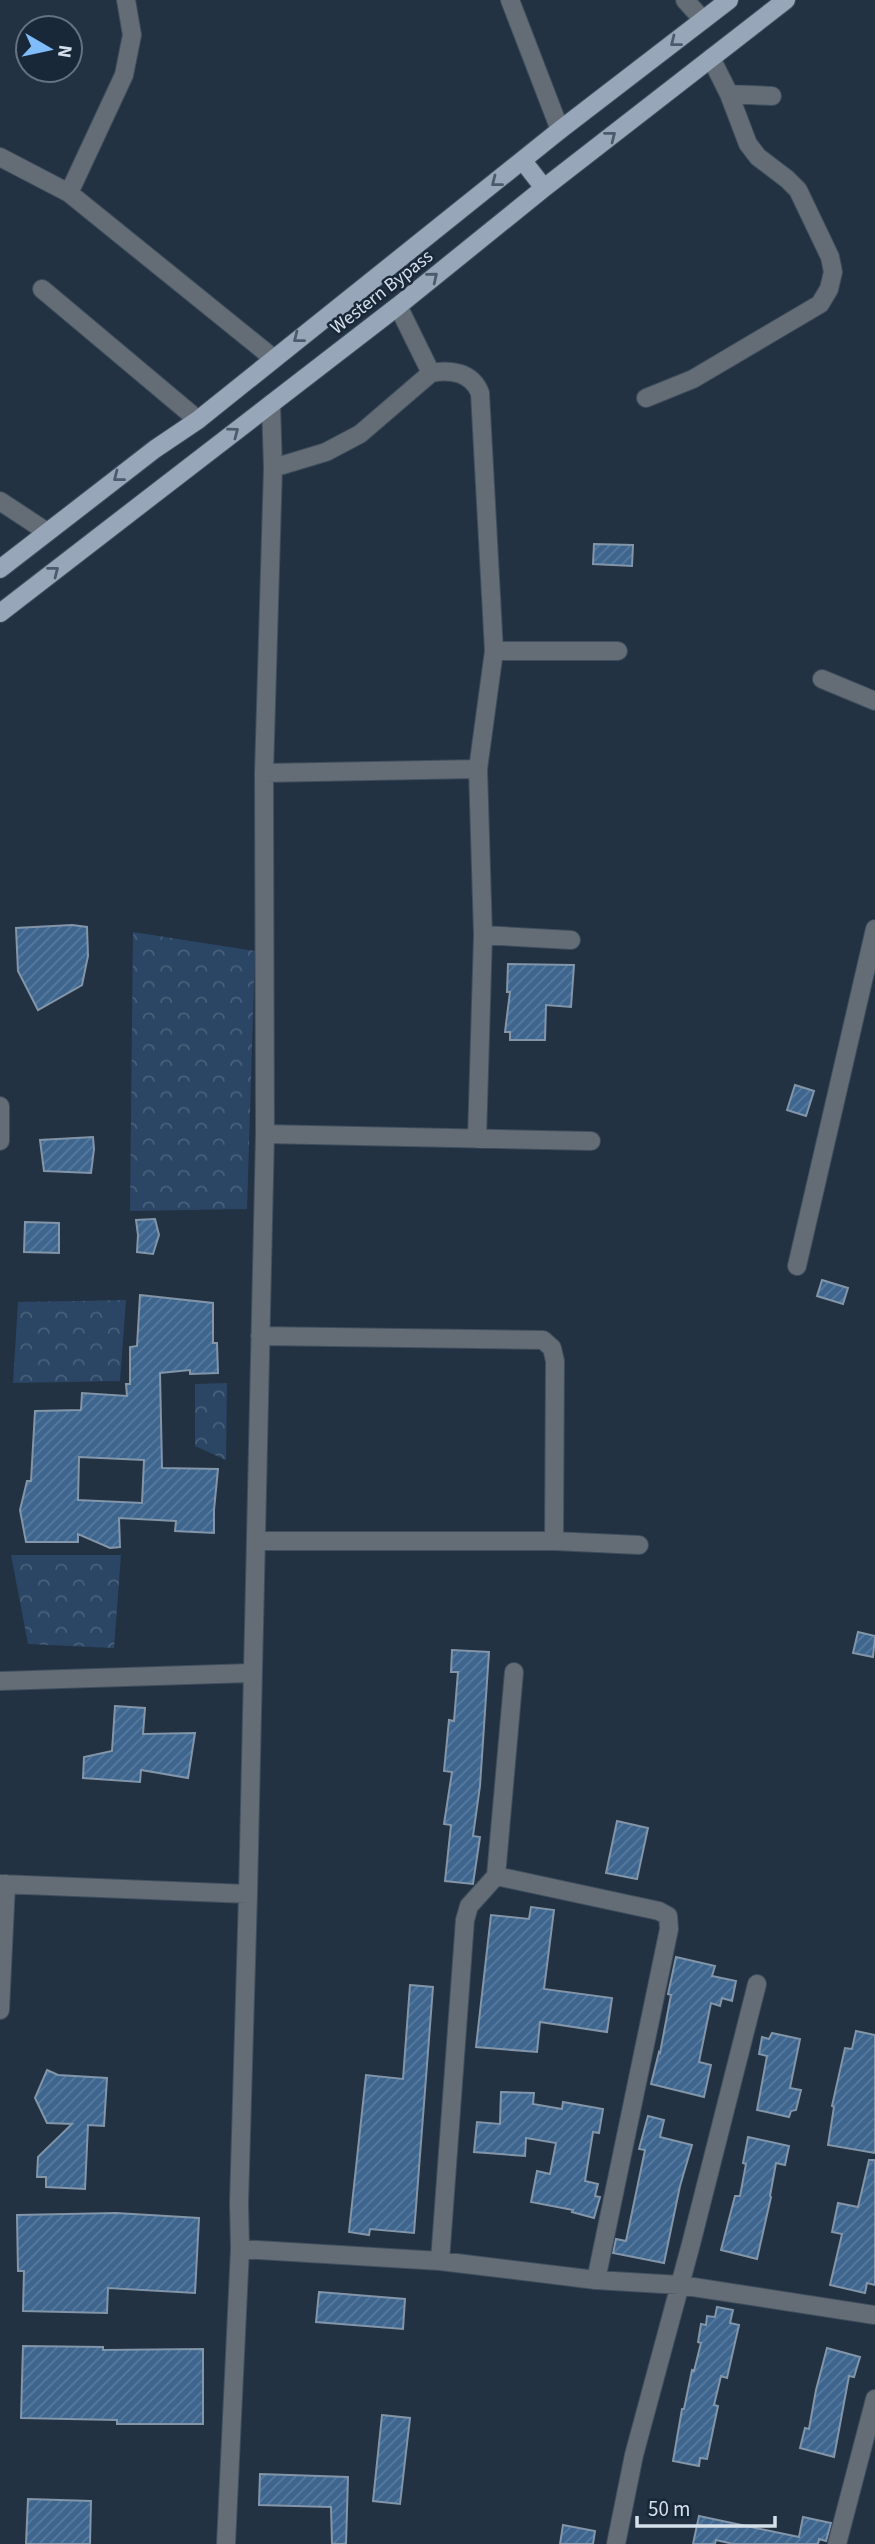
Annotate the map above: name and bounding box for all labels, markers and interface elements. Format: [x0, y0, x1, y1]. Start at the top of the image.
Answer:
north arrow [14, 14, 84, 84]
one-way arrow [670, 33, 683, 46]
text: N [50, 43, 79, 60]
one-way arrow [603, 131, 616, 144]
one-way arrow [491, 174, 504, 187]
street label: Western Bypass [325, 243, 439, 341]
one-way arrow [426, 273, 438, 286]
one-way arrow [294, 330, 306, 343]
one-way arrow [226, 428, 239, 440]
one-way arrow [114, 469, 126, 482]
one-way arrow [46, 566, 59, 579]
scale bar [637, 2484, 775, 2528]
text: 50 m [648, 2494, 690, 2524]

